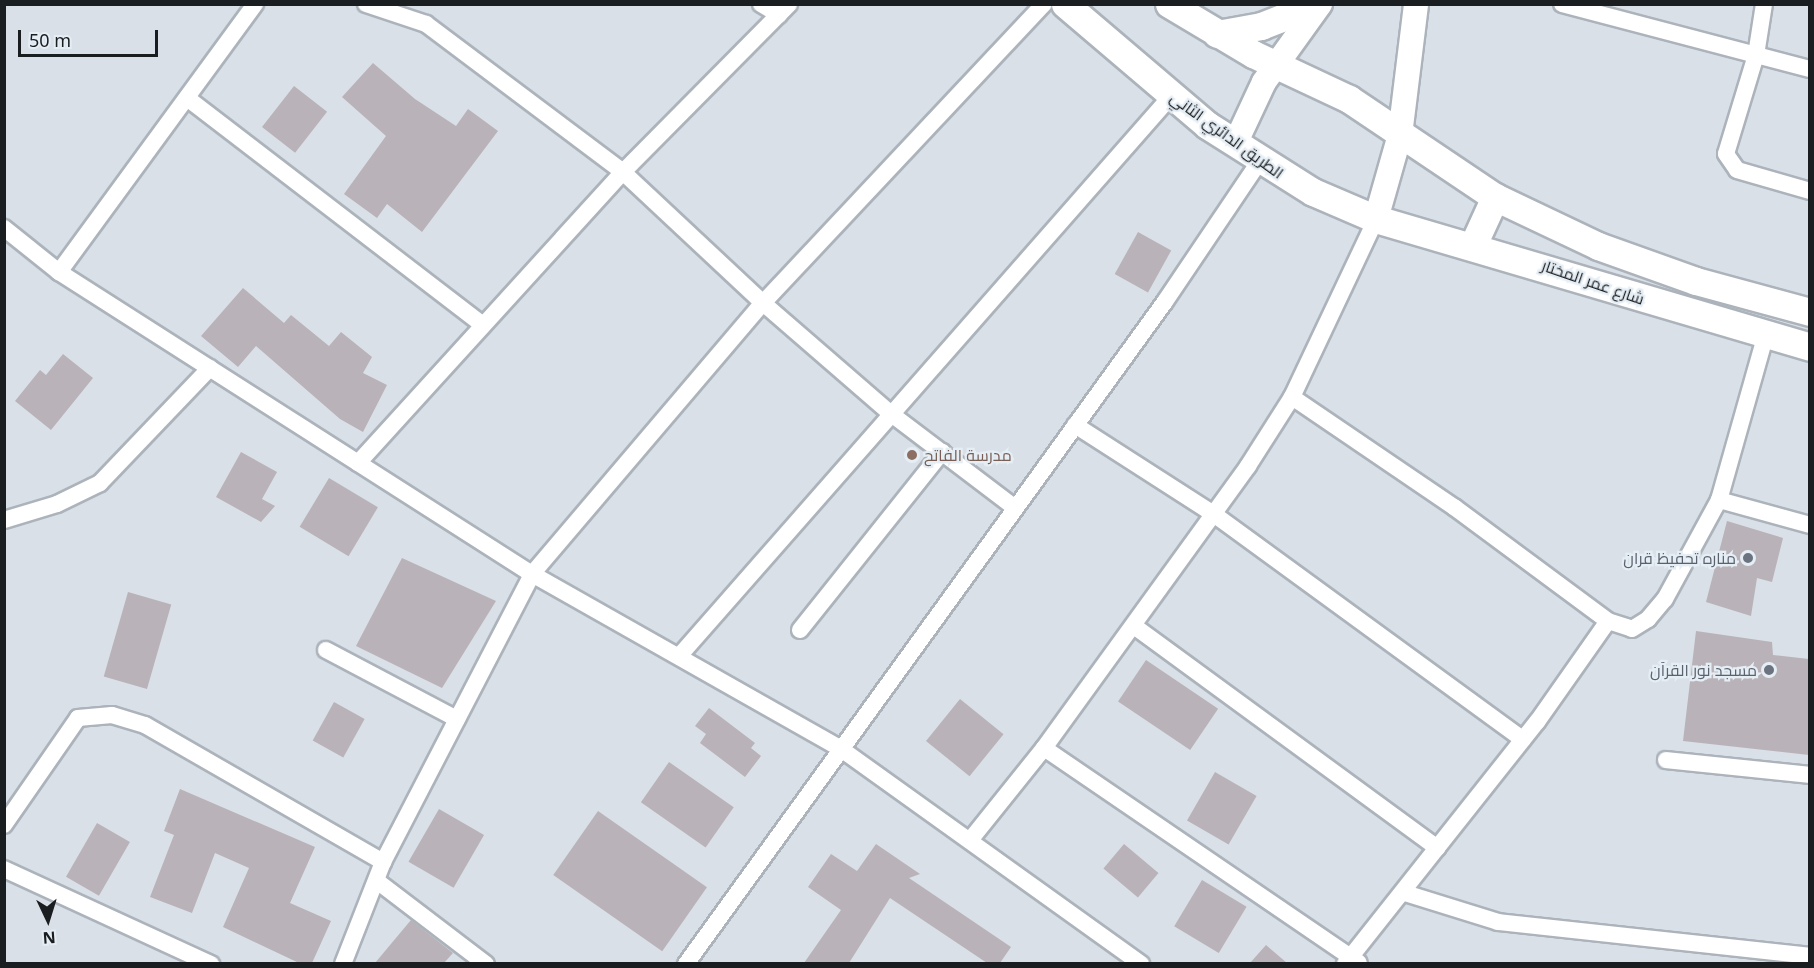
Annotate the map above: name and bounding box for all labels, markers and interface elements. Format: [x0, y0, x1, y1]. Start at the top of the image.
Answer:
scale bar [21, 18, 160, 56]
text: 50 m [29, 28, 71, 52]
street label: الطريق الدائري الثاني [1167, 87, 1287, 183]
street label: شارع عمر المختار [1539, 255, 1647, 309]
place label: مدرسة الفاتح [924, 445, 1012, 465]
marker: مدرسة الفاتح [905, 448, 919, 462]
place label: مناره تحفيظ قران [1623, 548, 1736, 568]
marker: مناره تحفيظ قران [1741, 551, 1755, 565]
place label: مسجد نور القرآن [1650, 660, 1757, 680]
marker: مسجد نور القرآن [1762, 663, 1776, 677]
north arrow [18, 890, 78, 950]
text: N [42, 927, 57, 949]

